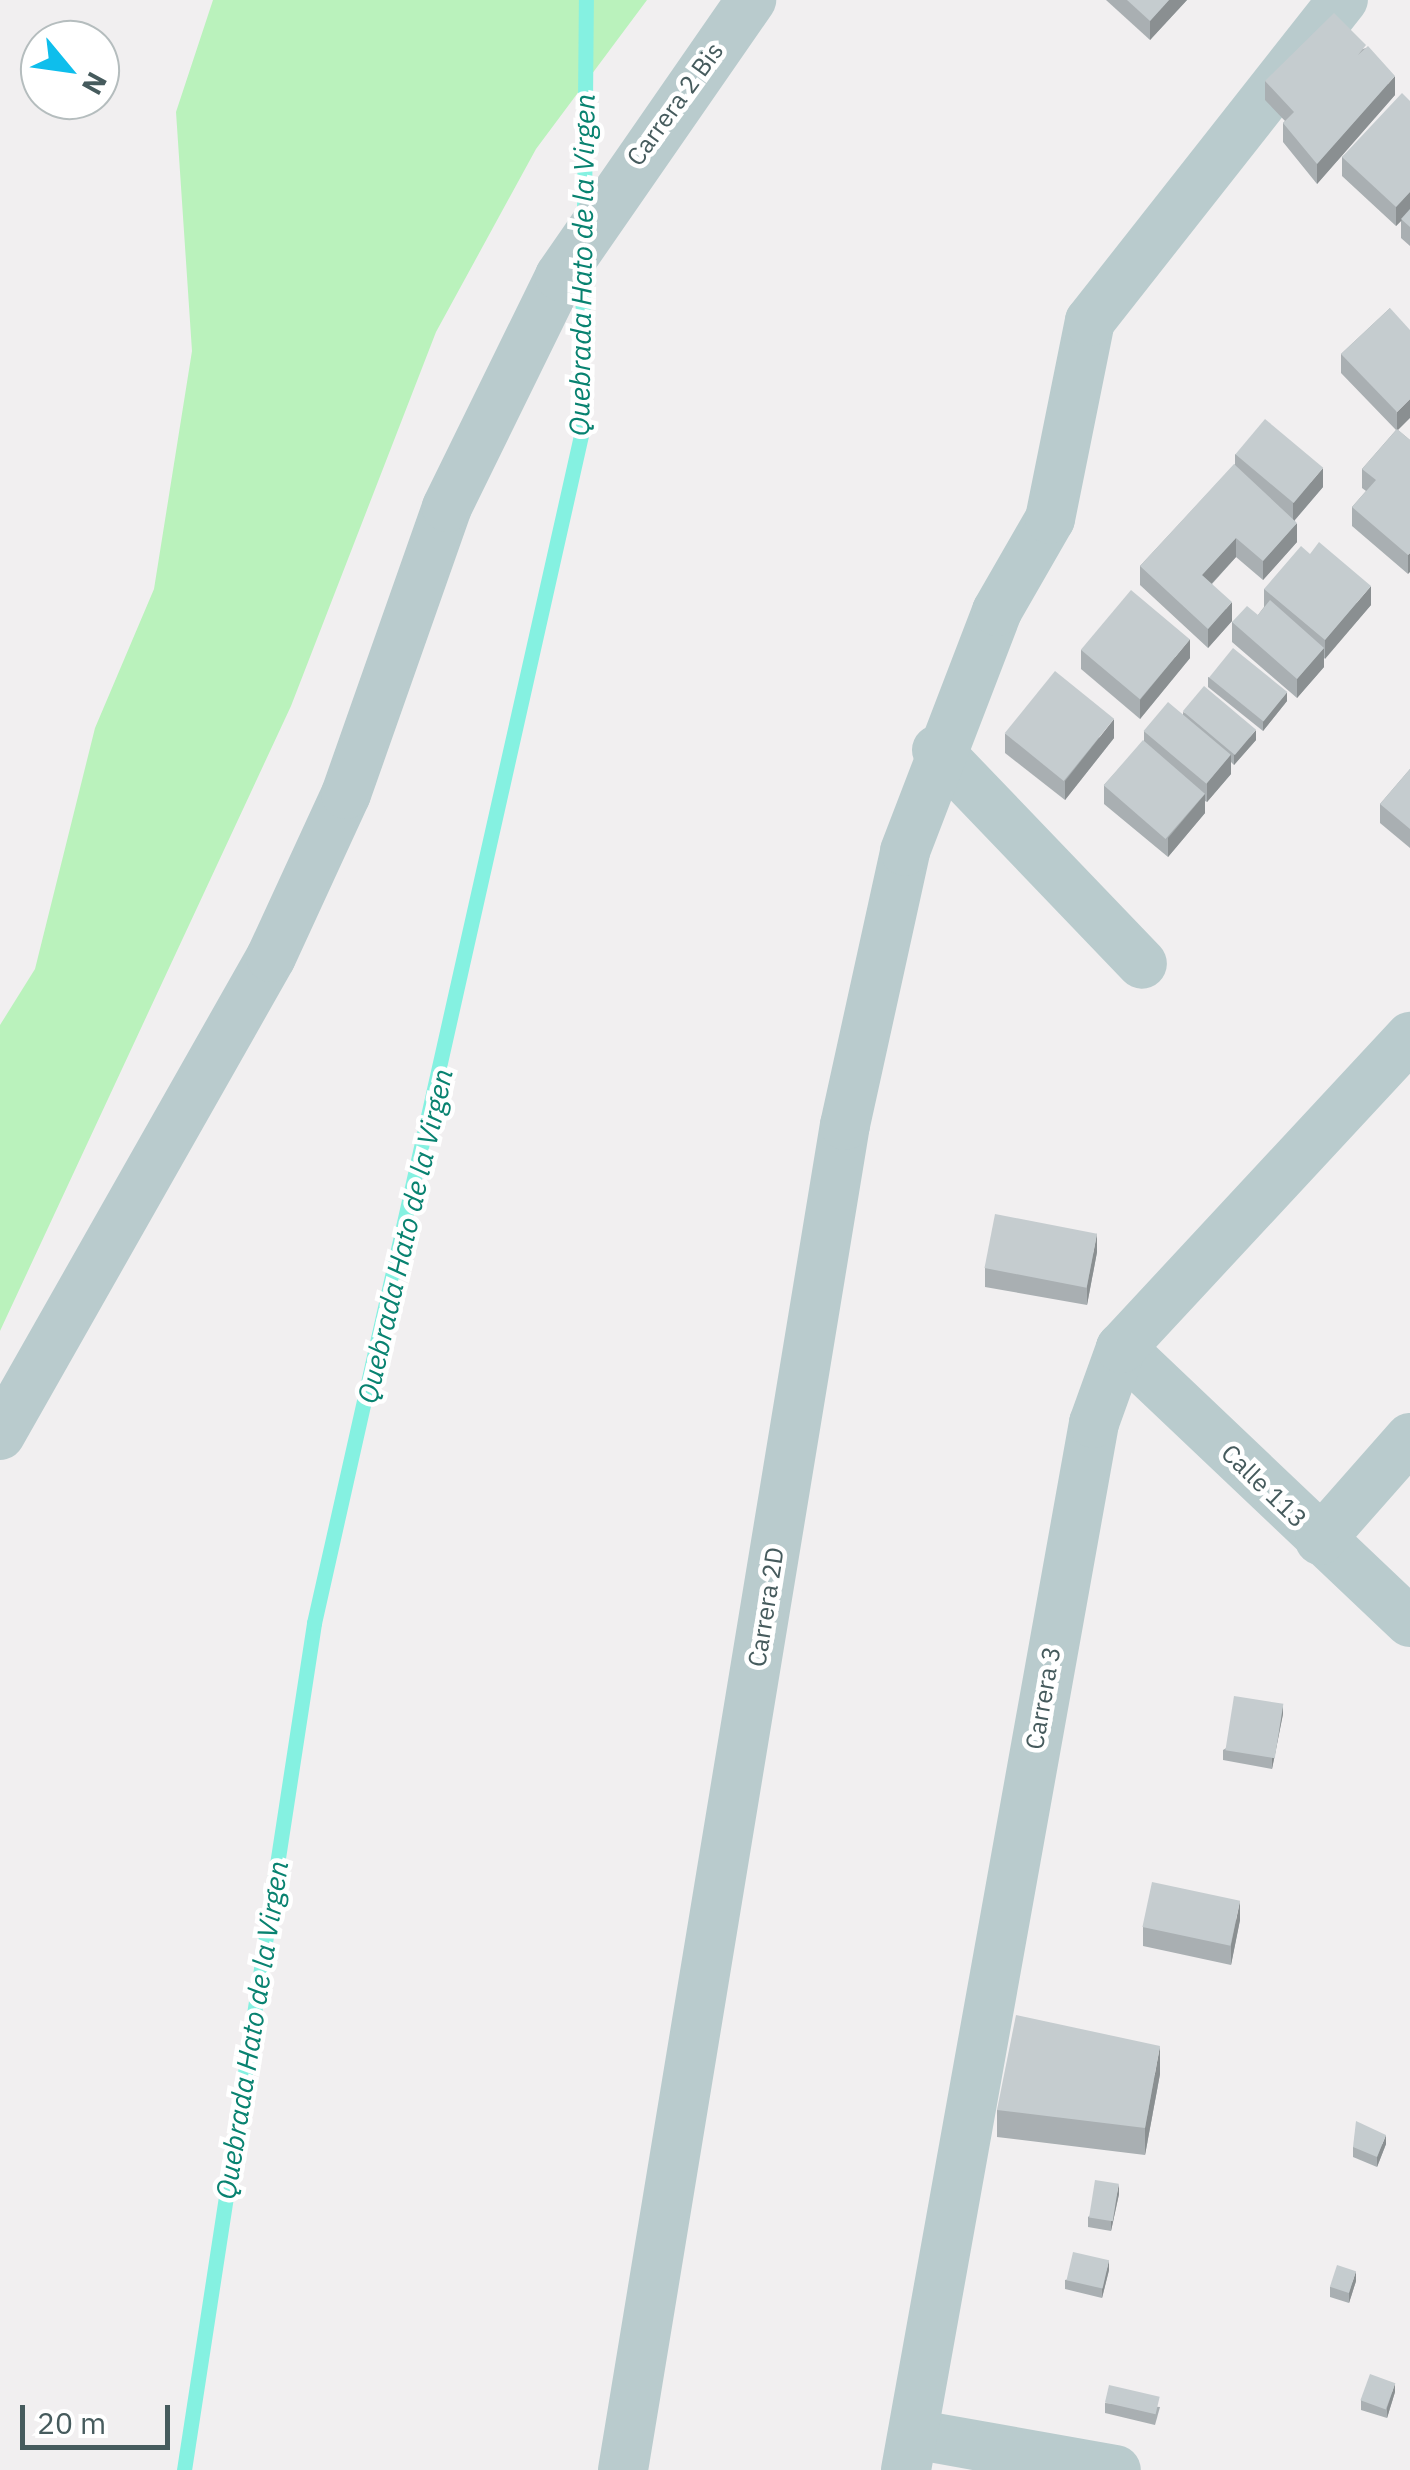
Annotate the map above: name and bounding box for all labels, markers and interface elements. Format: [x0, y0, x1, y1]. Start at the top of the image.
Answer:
north arrow [20, 20, 120, 120]
street label: Carrera 2 Bis [620, 37, 730, 171]
text: N [74, 66, 116, 102]
water label: Quebrada Hato de la Virgen [562, 94, 602, 436]
water label: Quebrada Hato de la Virgen [350, 1065, 460, 1407]
street label: Calle 113 [1215, 1438, 1313, 1534]
street label: Carrera 2D [742, 1545, 790, 1669]
street label: Carrera 3 [1019, 1644, 1067, 1752]
water label: Quebrada Hato de la Virgen [209, 1858, 295, 2202]
scale bar [25, 2385, 175, 2447]
text: 20 m [37, 2403, 106, 2442]

